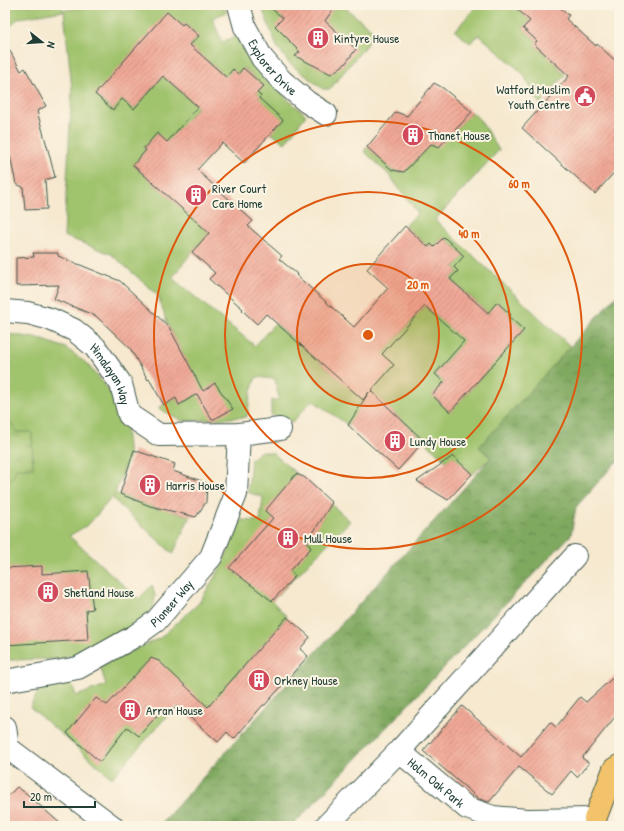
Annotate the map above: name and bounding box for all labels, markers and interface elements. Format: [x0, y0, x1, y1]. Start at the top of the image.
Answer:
north arrow [22, 22, 62, 62]
building icon: Kintyre House [305, 25, 331, 51]
place label: Kintyre House [334, 29, 399, 47]
street label: Explorer Drive [244, 36, 301, 99]
text: N [44, 40, 59, 50]
place label: Watford Muslim Youth Centre [496, 80, 570, 113]
public building icon: Watford Muslim Youth Centre [572, 83, 598, 109]
building icon: Thanet House [400, 122, 426, 148]
place label: Thanet House [428, 126, 490, 144]
text: 60 m [508, 175, 530, 192]
place label: River Court Care Home [212, 179, 267, 212]
building icon: River Court Care Home [183, 182, 209, 208]
text: 40 m [459, 225, 479, 242]
text: 20 m [407, 276, 429, 293]
centre of rings [361, 328, 375, 342]
street label: Himalayan Way [87, 338, 135, 407]
building icon: Lundy House [382, 428, 408, 454]
place label: Lundy House [410, 432, 466, 450]
building icon: Harris House [137, 472, 163, 498]
place label: Harris House [166, 476, 225, 494]
building icon: Mull House [275, 525, 301, 551]
place label: Mull House [304, 529, 352, 547]
street label: Pioneer Way [147, 575, 197, 631]
building icon: Shetland House [35, 579, 61, 605]
place label: Shetland House [64, 583, 134, 601]
building icon: Orkney House [246, 667, 272, 693]
place label: Orkney House [274, 671, 338, 689]
building icon: Arran House [117, 697, 143, 723]
place label: Arran House [146, 701, 203, 719]
street label: Holm Oak Park [404, 753, 469, 812]
scale bar [24, 783, 95, 809]
text: 20 m [30, 788, 52, 805]

